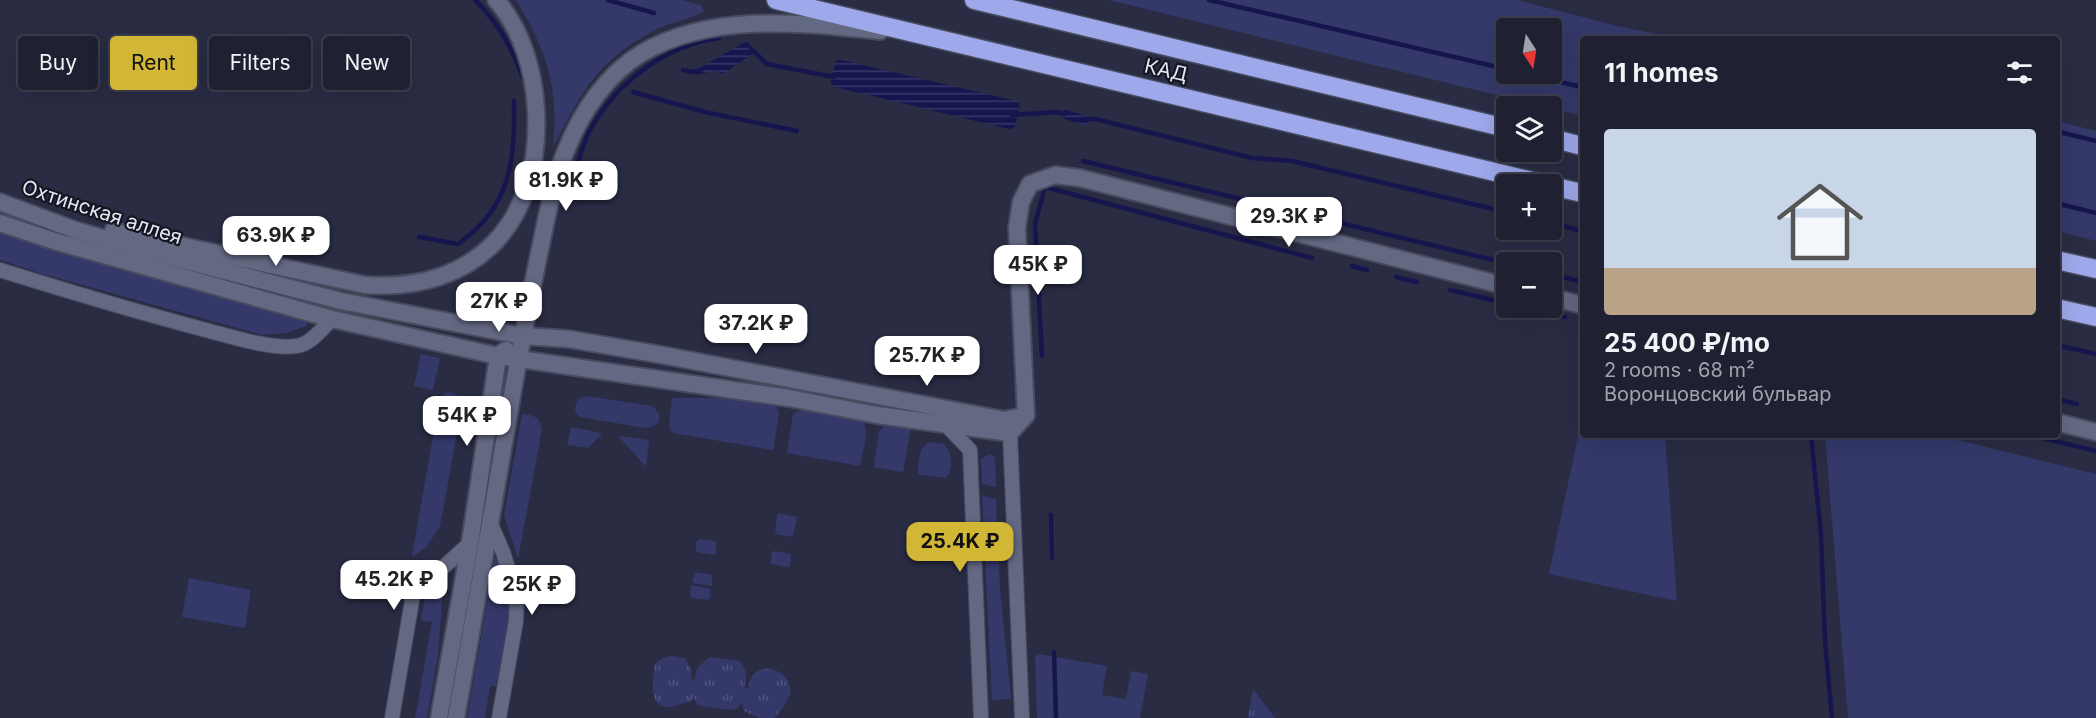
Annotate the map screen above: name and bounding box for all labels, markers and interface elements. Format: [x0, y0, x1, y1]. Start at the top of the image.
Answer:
north arrow [1496, 18, 1562, 84]
map controls [1496, 18, 1562, 318]
chip: Buy [18, 36, 98, 90]
chip: Rent [110, 36, 197, 90]
chip: Filters [209, 36, 311, 90]
chip: New [323, 36, 410, 90]
street label: КАД [1142, 53, 1190, 87]
icon: filters [2003, 56, 2036, 89]
text: 11 homes [1604, 57, 1719, 88]
button: layers [1496, 96, 1562, 162]
pin: 81.9K ₽ [511, 161, 621, 212]
text: 81.9K ₽ [528, 168, 604, 192]
icon: home [1766, 168, 1874, 276]
button: + [1496, 174, 1562, 240]
street label: Охтинская аллея [19, 175, 185, 249]
pin: 29.3K ₽ [1234, 197, 1344, 248]
text: 29.3K ₽ [1250, 204, 1328, 228]
pin: 63.9K ₽ [221, 216, 331, 267]
text: 63.9K ₽ [237, 223, 315, 247]
pin: 45K ₽ [996, 245, 1080, 296]
text: 45K ₽ [1008, 252, 1068, 276]
button: − [1496, 252, 1562, 318]
pin: 27K ₽ [457, 282, 541, 333]
text: 27K ₽ [470, 289, 528, 313]
pin: 37.2K ₽ [701, 304, 811, 355]
text: 37.2K ₽ [718, 311, 794, 335]
text: 25 400 ₽/mo [1604, 327, 1770, 358]
pin: 25.7K ₽ [872, 336, 982, 387]
text: 25.7K ₽ [889, 343, 965, 367]
text: 2 rooms · 68 m² [1604, 358, 1755, 382]
text: Воронцовский бульвар [1604, 382, 1832, 406]
pin: 54K ₽ [425, 396, 509, 447]
text: 54K ₽ [437, 403, 497, 427]
pin: 25.4K ₽ [905, 522, 1015, 573]
text: 25.4K ₽ [920, 529, 1000, 553]
pin: 45.2K ₽ [339, 560, 449, 611]
pin: 25K ₽ [490, 565, 574, 616]
text: 45.2K ₽ [354, 567, 434, 591]
text: 25K ₽ [502, 572, 562, 596]

